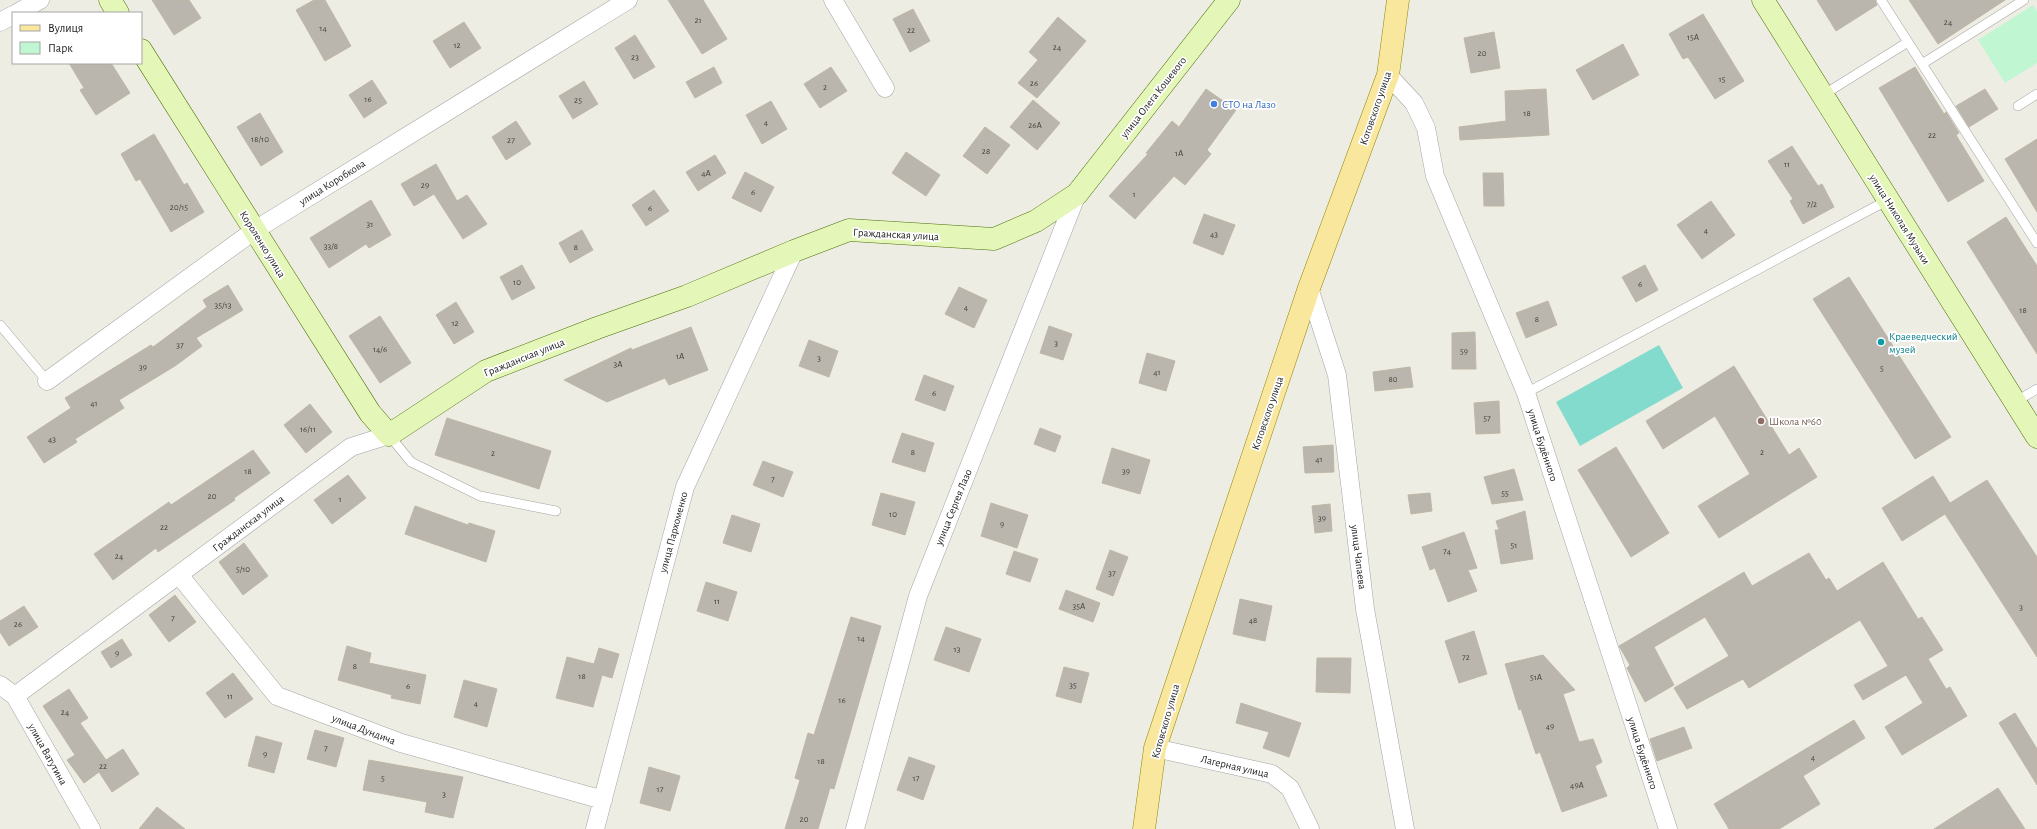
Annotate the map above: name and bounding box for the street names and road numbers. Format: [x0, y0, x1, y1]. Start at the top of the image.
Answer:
street label: улица Олега Кошевого [1118, 55, 1188, 141]
street label: Котовского улица [1358, 70, 1393, 146]
street label: улица Коробкова [296, 158, 367, 208]
street label: улица Николая Музыки [1867, 171, 1932, 266]
street label: Короленко улица [238, 209, 287, 280]
street label: Гражданская улица [853, 227, 939, 242]
street label: Гражданская улица [482, 336, 566, 379]
street label: Котовского улица [1250, 375, 1285, 451]
street label: улица Будённого [1525, 407, 1559, 483]
street label: улица Сергея Лазо [933, 468, 974, 548]
street label: улица Пархоменко [657, 491, 690, 575]
street label: Гражданская улица [211, 493, 286, 554]
street label: улица Чапаева [1349, 523, 1368, 590]
street label: Котовского улица [1150, 683, 1181, 760]
street label: улица Дундича [330, 712, 397, 747]
street label: улица Будённого [1625, 715, 1659, 791]
street label: улица Ватутина [26, 721, 69, 787]
street label: Лагерная улица [1200, 753, 1270, 780]

